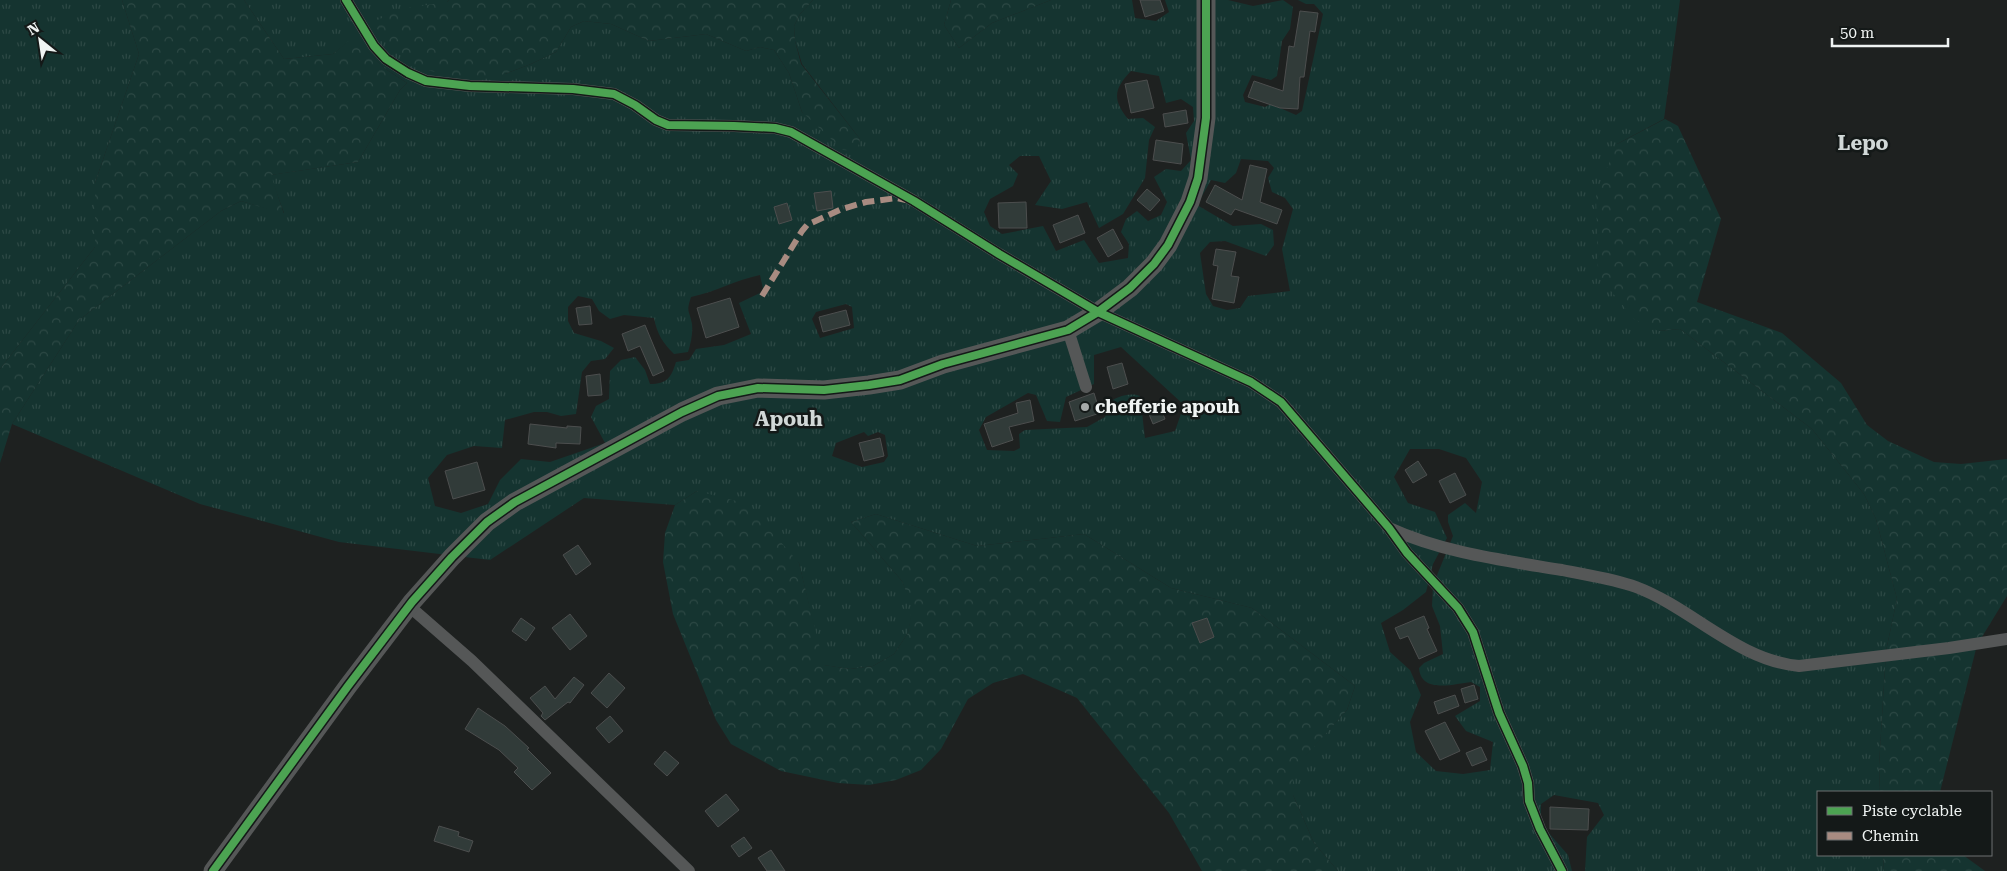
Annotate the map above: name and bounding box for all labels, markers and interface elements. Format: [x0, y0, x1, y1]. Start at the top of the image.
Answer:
north arrow [15, 15, 65, 65]
scale bar [1832, 15, 1948, 47]
text: N [25, 19, 42, 38]
text: 50 m [1840, 24, 1875, 42]
district label: Lepo [1837, 131, 1889, 155]
place label: chefferie apouh [1095, 396, 1240, 417]
marker: chefferie apouh [1079, 401, 1091, 413]
district label: Apouh [755, 407, 823, 431]
legend [1817, 791, 1992, 856]
text: Piste cyclable [1862, 802, 1962, 820]
text: Chemin [1862, 827, 1919, 845]

